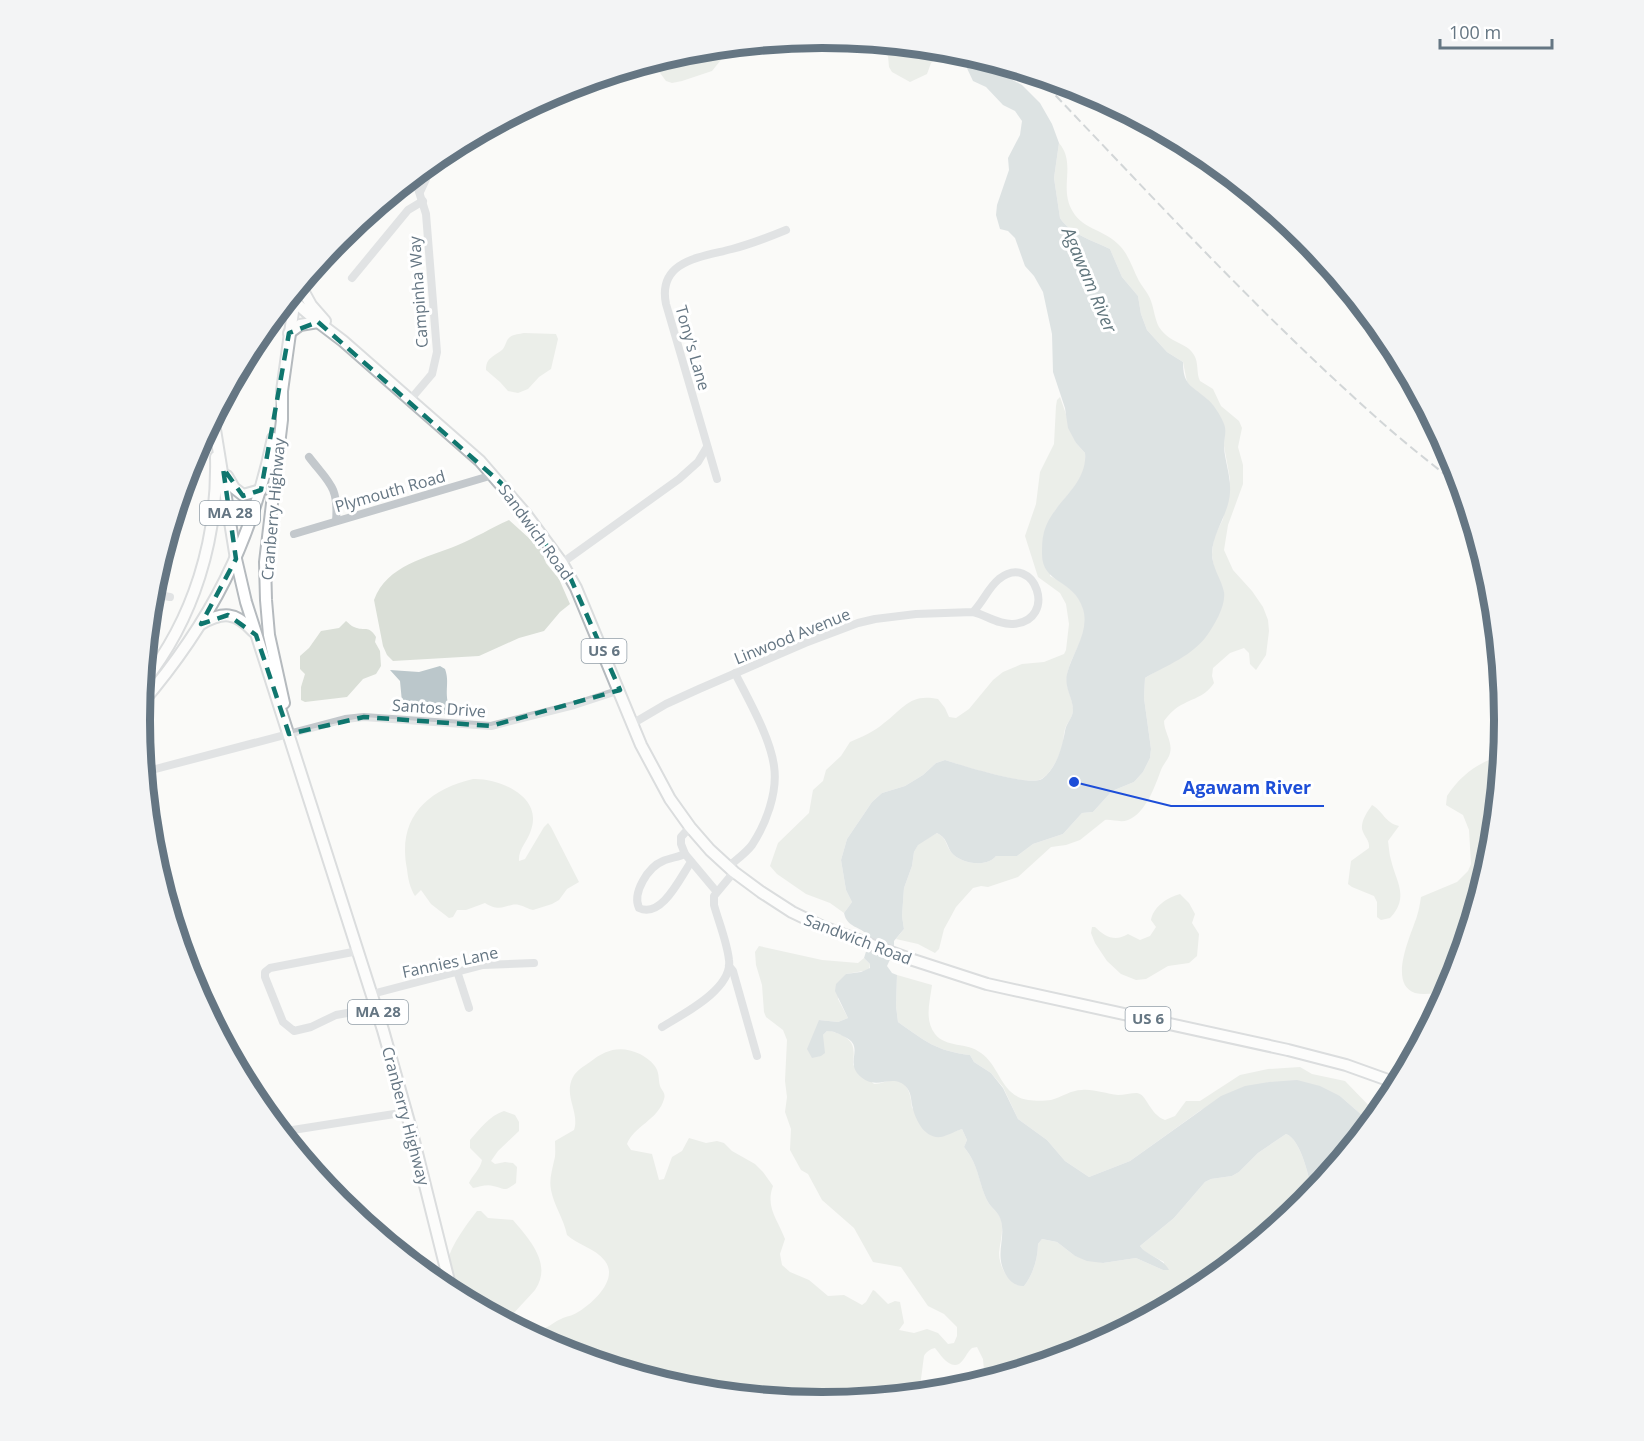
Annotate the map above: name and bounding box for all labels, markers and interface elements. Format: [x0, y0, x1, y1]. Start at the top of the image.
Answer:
scale bar [1440, 12, 1552, 50]
text: 100 m [1449, 20, 1501, 44]
water label: Agawam River [1056, 221, 1123, 337]
street label: Campinha Way [403, 234, 433, 349]
street label: Tony's Lane [670, 303, 716, 393]
street label: Cranberry Highway [256, 436, 290, 581]
street label: Plymouth Road [332, 465, 448, 517]
street label: Sandwich Road [494, 480, 578, 584]
road number: MA 28 [200, 501, 260, 525]
street label: Linwood Avenue [731, 603, 853, 669]
road number: US 6 [582, 639, 626, 663]
street label: Santos Drive [391, 694, 487, 722]
callout: Agawam River [1171, 770, 1324, 806]
text: Agawam River [1183, 775, 1311, 799]
street label: Sandwich Road [801, 908, 915, 970]
street label: Fannies Lane [400, 941, 500, 983]
road number: MA 28 [348, 1000, 408, 1024]
road number: US 6 [1126, 1007, 1170, 1031]
street label: Cranberry Highway [377, 1044, 435, 1189]

